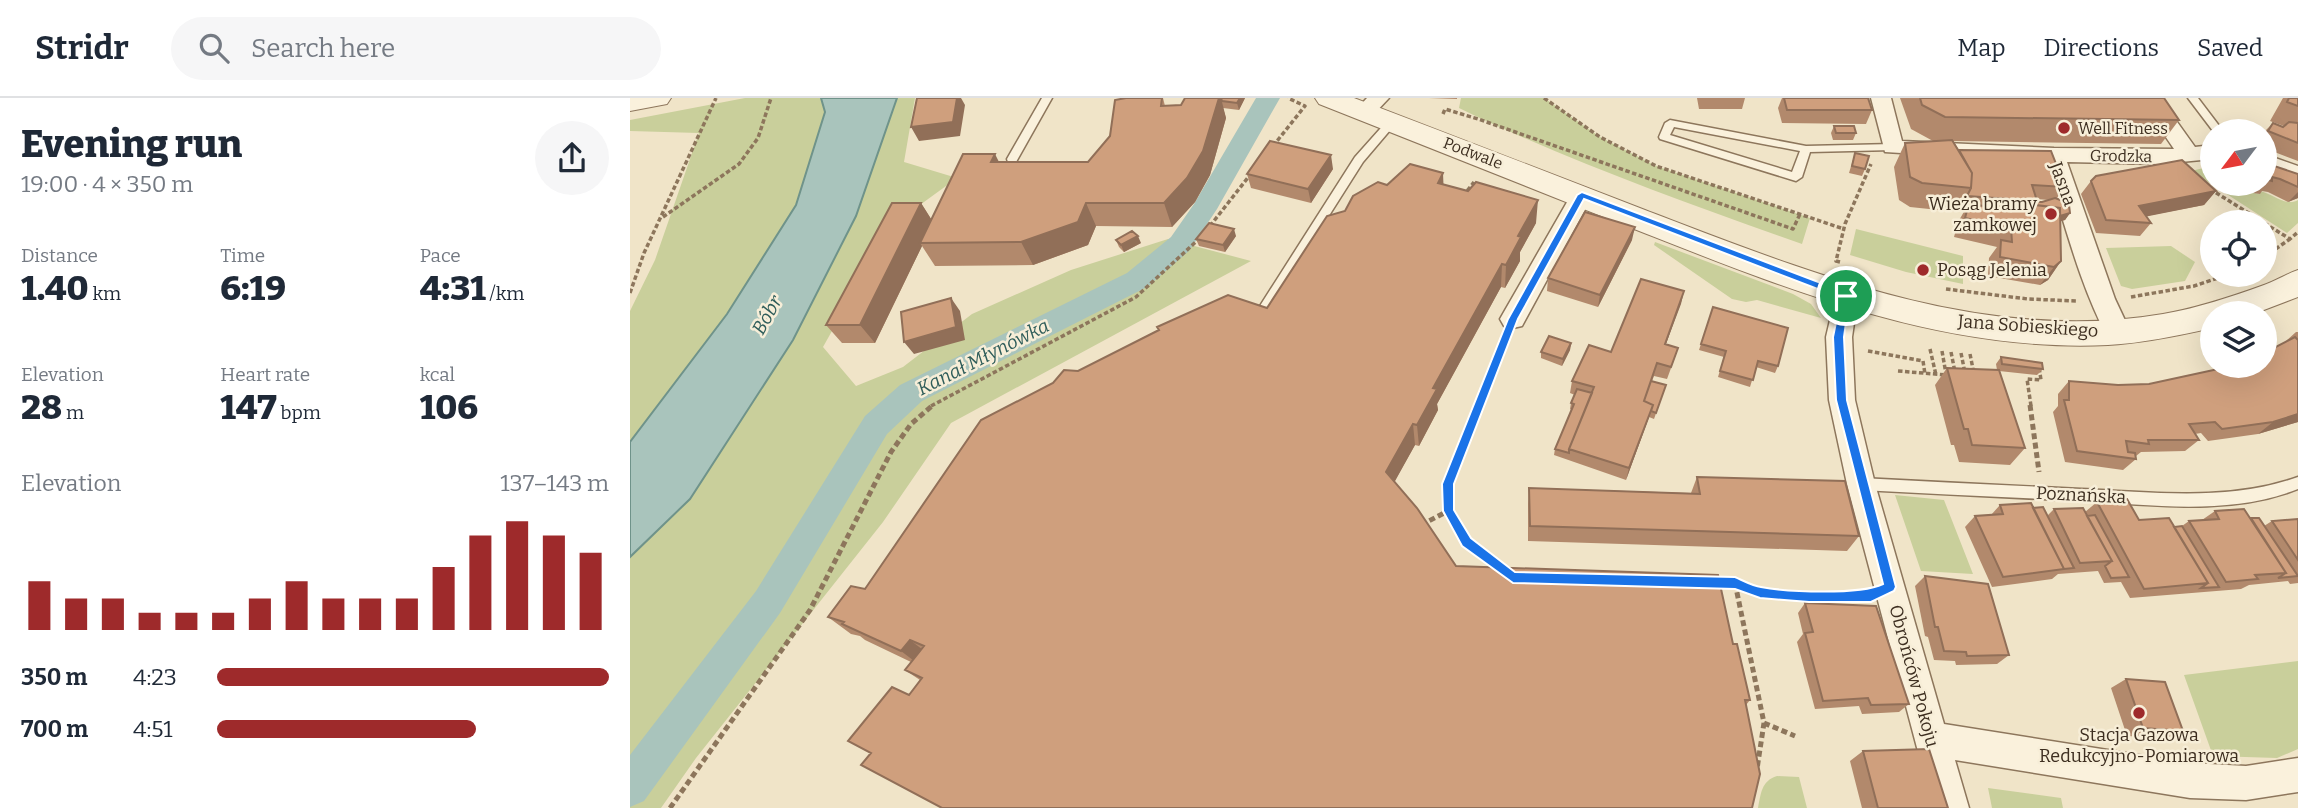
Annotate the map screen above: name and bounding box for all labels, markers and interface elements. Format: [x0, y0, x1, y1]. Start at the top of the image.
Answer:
search box [171, 17, 661, 80]
text: Stridr [35, 28, 129, 68]
icon: search [195, 29, 233, 67]
text: Search here [251, 33, 395, 64]
text: Map [1957, 34, 2006, 62]
text: Directions [2044, 34, 2159, 62]
text: Saved [2197, 34, 2263, 62]
place label: Well Fitness [2078, 119, 2168, 138]
north arrow [2200, 119, 2277, 196]
map controls [2200, 119, 2277, 378]
marker: Well Fitness [2056, 120, 2072, 136]
text: Evening run [21, 121, 242, 167]
button: share [535, 121, 609, 195]
street label: Podwale [1441, 133, 1505, 173]
street label: Grodzka [2090, 146, 2153, 166]
street label: Jasna [2045, 158, 2081, 209]
text: 19:00 · 4 × 350 m [21, 170, 193, 198]
place label: Wieża bramy zamkowej [1928, 193, 2037, 236]
marker: Wieża bramy zamkowej [2043, 206, 2059, 222]
button: locate [2200, 210, 2277, 287]
text: Distance [21, 244, 98, 267]
text: Time [220, 244, 265, 267]
text: Pace [420, 244, 461, 267]
place label: Posąg Jelenia [1937, 259, 2047, 281]
marker: Posąg Jelenia [1915, 262, 1931, 278]
pin [1816, 266, 1876, 326]
text: 1.40 [21, 267, 89, 309]
text: 6:19 [220, 267, 286, 309]
text: 4:31 [420, 267, 486, 309]
icon: arrive [1827, 277, 1865, 315]
text: km [89, 282, 121, 305]
text: /km [486, 282, 524, 305]
water label: Bóbr [747, 290, 788, 338]
button: layers [2200, 301, 2277, 378]
street label: Jana Sobieskiego [1956, 310, 2099, 342]
water label: Kanał Młynówka [913, 314, 1053, 400]
text: Elevation [21, 363, 104, 386]
text: Heart rate [220, 363, 310, 386]
text: kcal [420, 363, 455, 386]
text: 28 [21, 386, 62, 428]
text: 147 [220, 386, 277, 428]
text: 106 [420, 386, 478, 428]
text: m [62, 401, 84, 424]
text: bpm [277, 401, 321, 424]
text: Elevation [21, 469, 121, 497]
text: 137–143 m [500, 469, 609, 497]
street label: Poznańska [2035, 482, 2127, 508]
street label: Obrońców Pokoju [1884, 602, 1944, 750]
text: 350 m [21, 663, 88, 691]
text: 4:23 [133, 663, 177, 691]
marker: Stacja Gazowa Redukcyjno-Pomiarowa [2131, 705, 2147, 721]
text: 700 m [21, 715, 88, 743]
text: 4:51 [133, 715, 173, 743]
place label: Stacja Gazowa Redukcyjno-Pomiarowa [2039, 724, 2239, 767]

